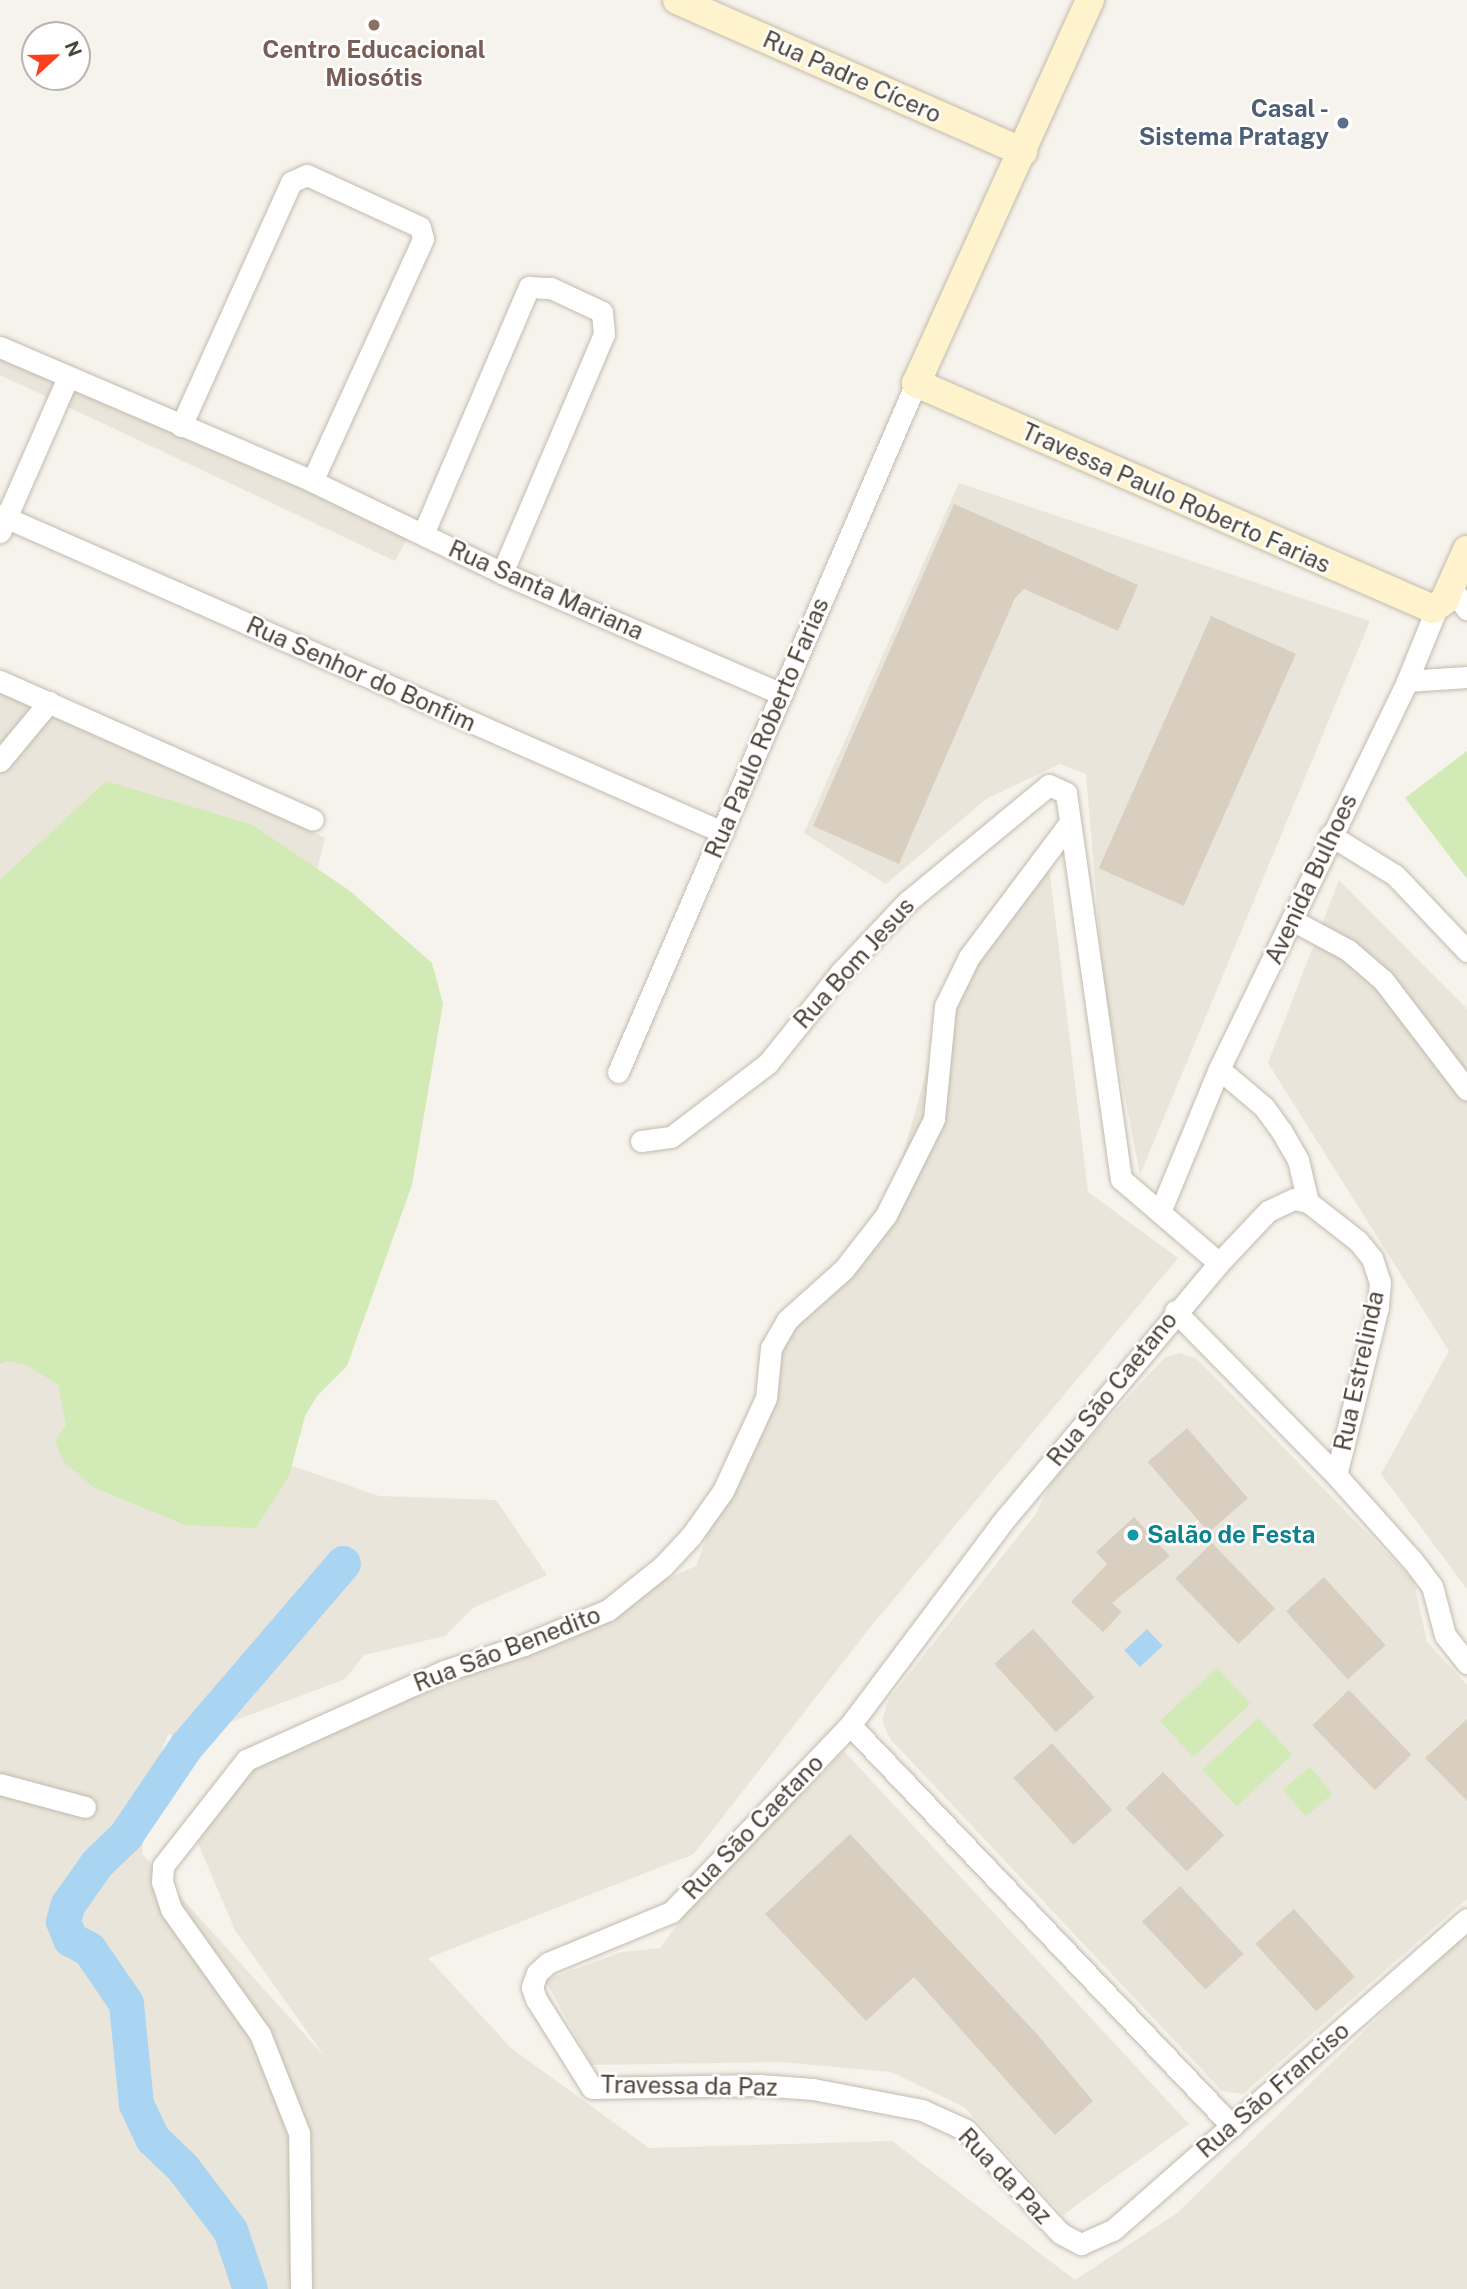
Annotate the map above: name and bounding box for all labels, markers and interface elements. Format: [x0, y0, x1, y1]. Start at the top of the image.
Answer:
marker: Centro Educacional Miosótis [366, 17, 382, 33]
north arrow [21, 21, 91, 91]
street label: Rua Padre Cícero [758, 25, 946, 129]
place label: Centro Educacional Miosótis [262, 36, 486, 92]
text: N [61, 38, 87, 60]
place label: Casal - Sistema Pratagy [1139, 95, 1329, 151]
marker: Casal - Sistema Pratagy [1335, 115, 1351, 131]
street label: Travessa Paulo Roberto Farias [1017, 417, 1335, 579]
street label: Rua Santa Mariana [444, 534, 648, 646]
street label: Rua Paulo Roberto Farias [699, 593, 835, 863]
street label: Rua Senhor do Bonfim [242, 610, 480, 738]
street label: Avenida Bulhoes [1259, 789, 1363, 969]
street label: Rua Bom Jesus [788, 892, 920, 1034]
street label: Rua Estrelinda [1328, 1289, 1390, 1453]
street label: Rua São Caetano [1041, 1306, 1183, 1472]
place label: Salão de Festa [1147, 1521, 1316, 1549]
marker: Salão de Festa [1125, 1527, 1141, 1543]
street label: Rua São Benedito [409, 1600, 605, 1698]
street label: Rua São Caetano [677, 1749, 829, 1905]
street label: Rua São Franciso [1191, 2016, 1355, 2164]
street label: Travessa da Paz [600, 2070, 778, 2102]
street label: Rua da Paz [952, 2122, 1058, 2230]

